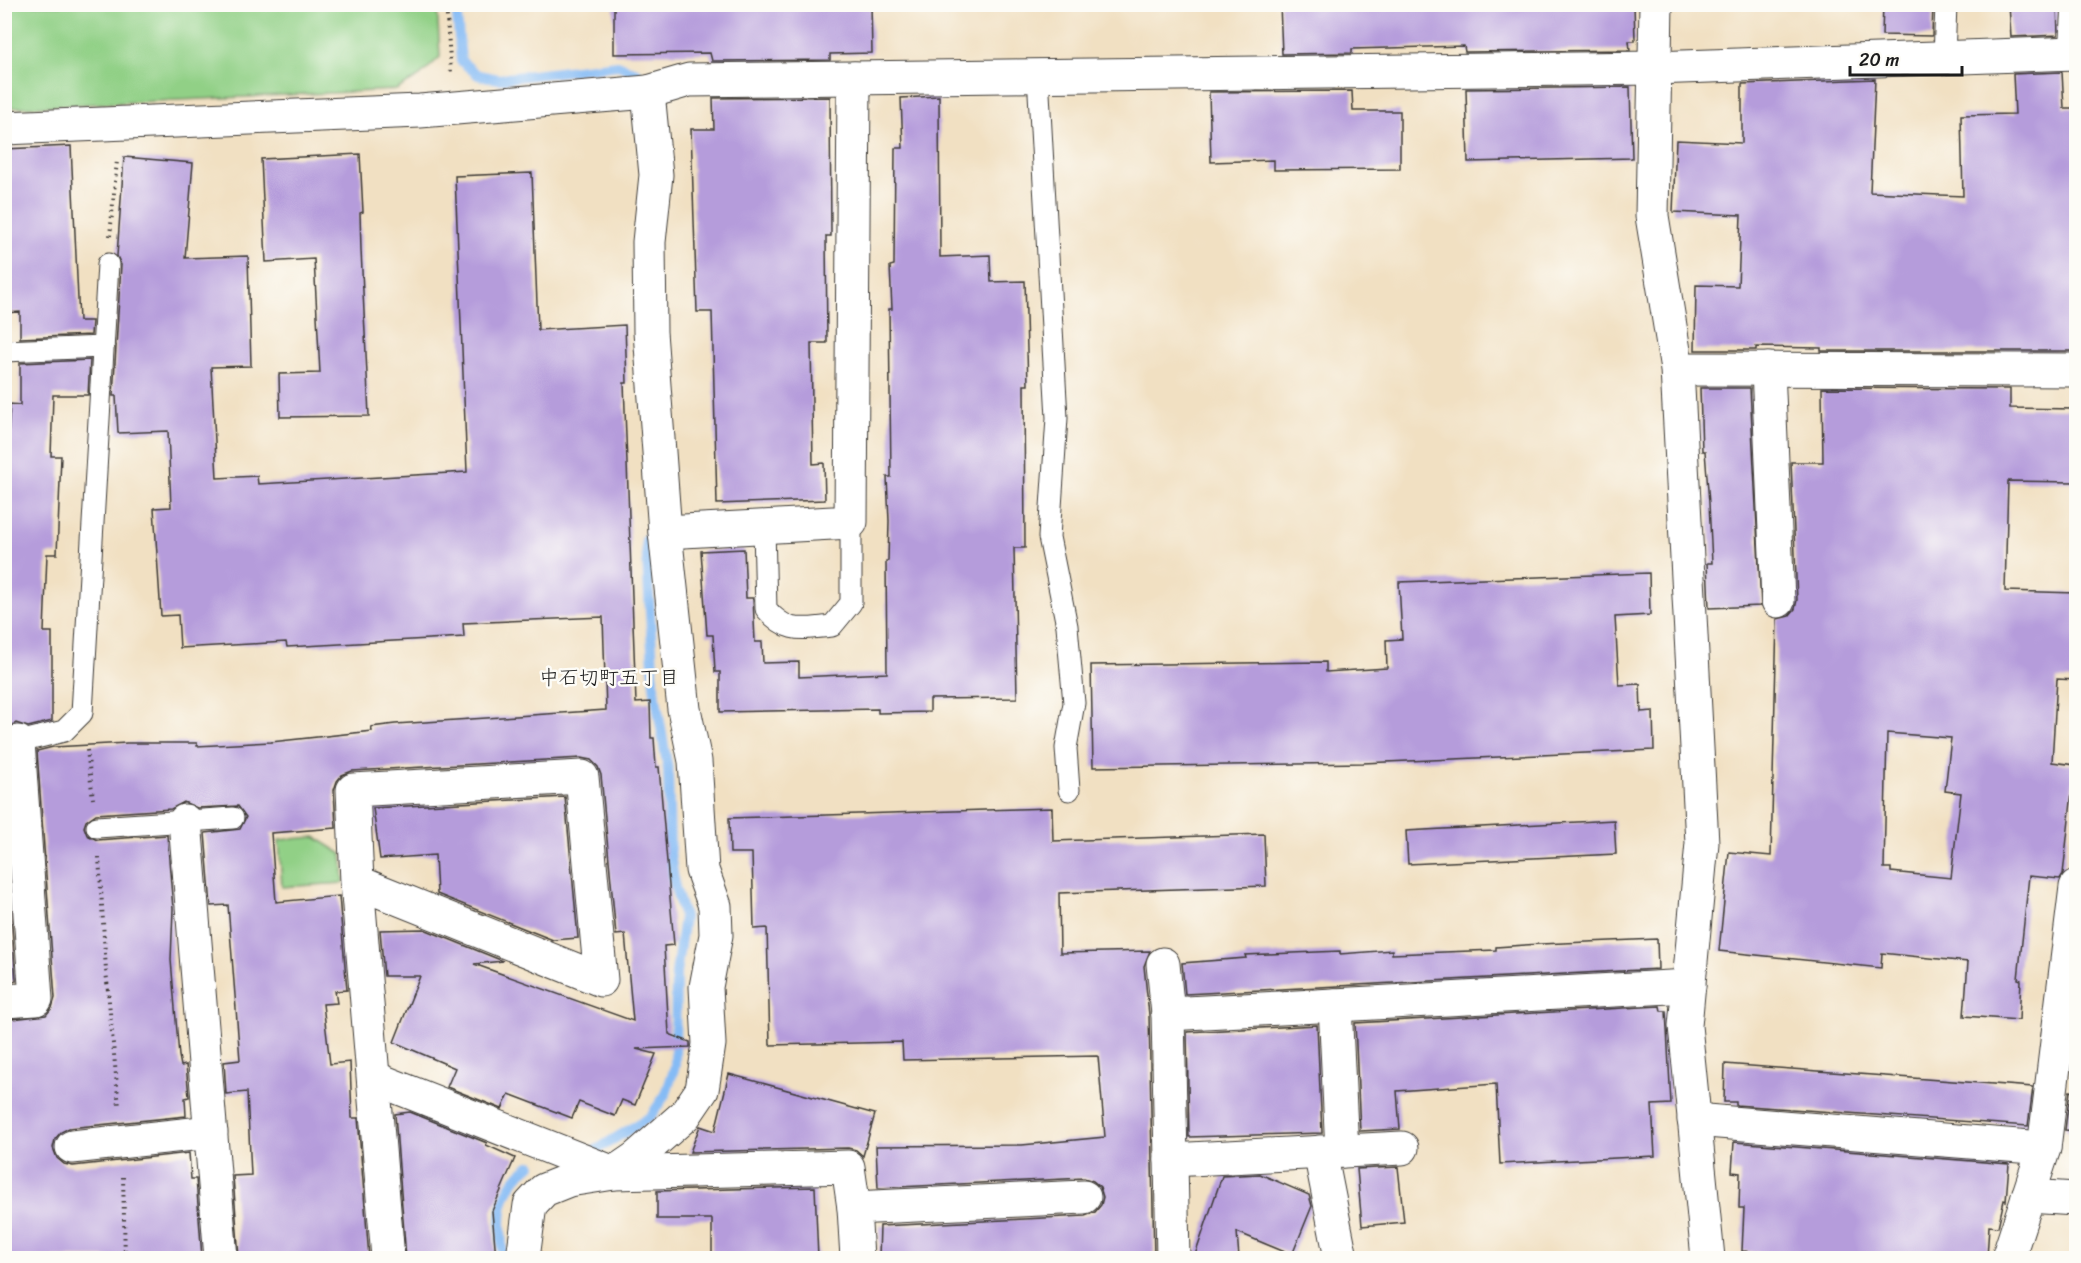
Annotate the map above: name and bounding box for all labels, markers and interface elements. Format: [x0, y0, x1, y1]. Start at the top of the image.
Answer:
scale bar [1850, 39, 1962, 77]
text: 20 m [1859, 44, 1899, 76]
district label: 中石切町五丁目 [539, 660, 679, 695]

